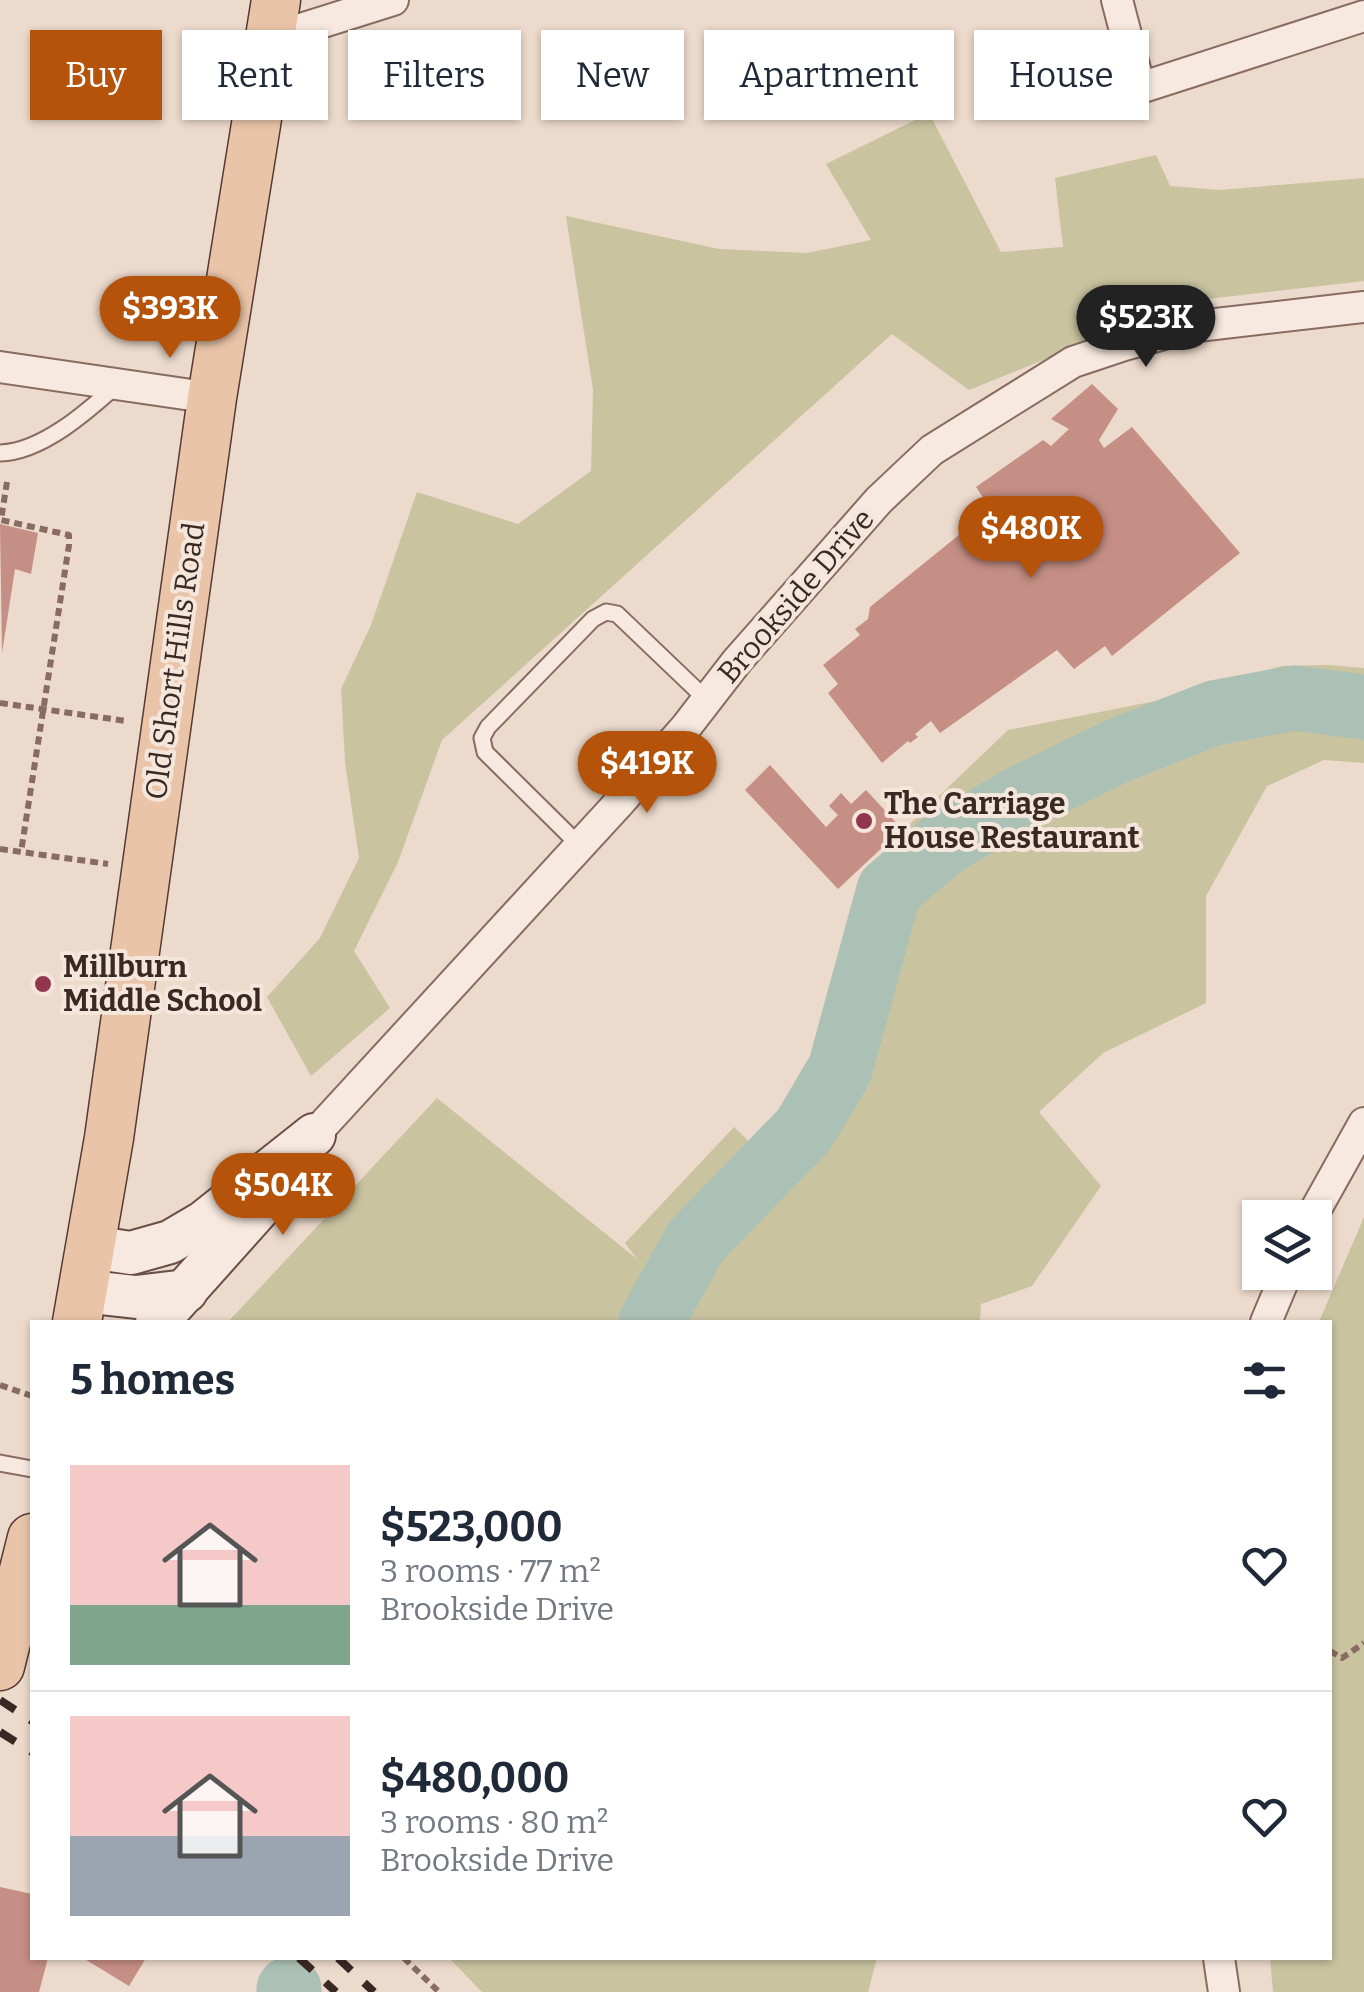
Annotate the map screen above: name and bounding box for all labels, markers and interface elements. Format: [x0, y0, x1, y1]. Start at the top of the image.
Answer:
chip: Buy [30, 30, 162, 120]
chip: Rent [182, 30, 328, 120]
chip: Filters [348, 30, 521, 120]
chip: New [541, 30, 684, 120]
chip: Apartment [704, 30, 954, 120]
chip: House [974, 30, 1149, 120]
pin: $393K [100, 276, 240, 361]
pin: $523K [1076, 285, 1216, 370]
text: $393K [122, 289, 218, 327]
text: $523K [1098, 298, 1194, 336]
pin: $480K [961, 496, 1101, 581]
street label: Brookside Drive [710, 501, 882, 691]
text: $480K [980, 509, 1082, 547]
street label: Old Short Hills Road [138, 520, 212, 802]
pin: $419K [577, 731, 717, 816]
text: $419K [600, 744, 694, 782]
place label: The Carriage House Restaurant [884, 786, 1140, 856]
marker: The Carriage House Restaurant [853, 810, 875, 832]
place label: Millburn Middle School [63, 949, 262, 1019]
marker: Millburn Middle School [32, 973, 54, 995]
pin: $504K [213, 1153, 353, 1238]
text: $504K [233, 1166, 333, 1204]
map controls [1242, 1200, 1332, 1290]
button: layers [1242, 1200, 1332, 1290]
icon: filters [1237, 1353, 1292, 1408]
text: 5 homes [70, 1355, 235, 1405]
text: $523,000 [380, 1502, 563, 1552]
icon: home [150, 1505, 270, 1625]
icon: heart [1237, 1538, 1292, 1593]
text: 3 rooms · 77 m² [380, 1552, 601, 1590]
text: Brookside Drive [380, 1590, 614, 1628]
text: $480,000 [380, 1753, 570, 1803]
icon: home [150, 1756, 270, 1876]
icon: heart [1237, 1789, 1292, 1844]
text: 3 rooms · 80 m² [380, 1803, 608, 1841]
text: Brookside Drive [380, 1841, 614, 1879]

